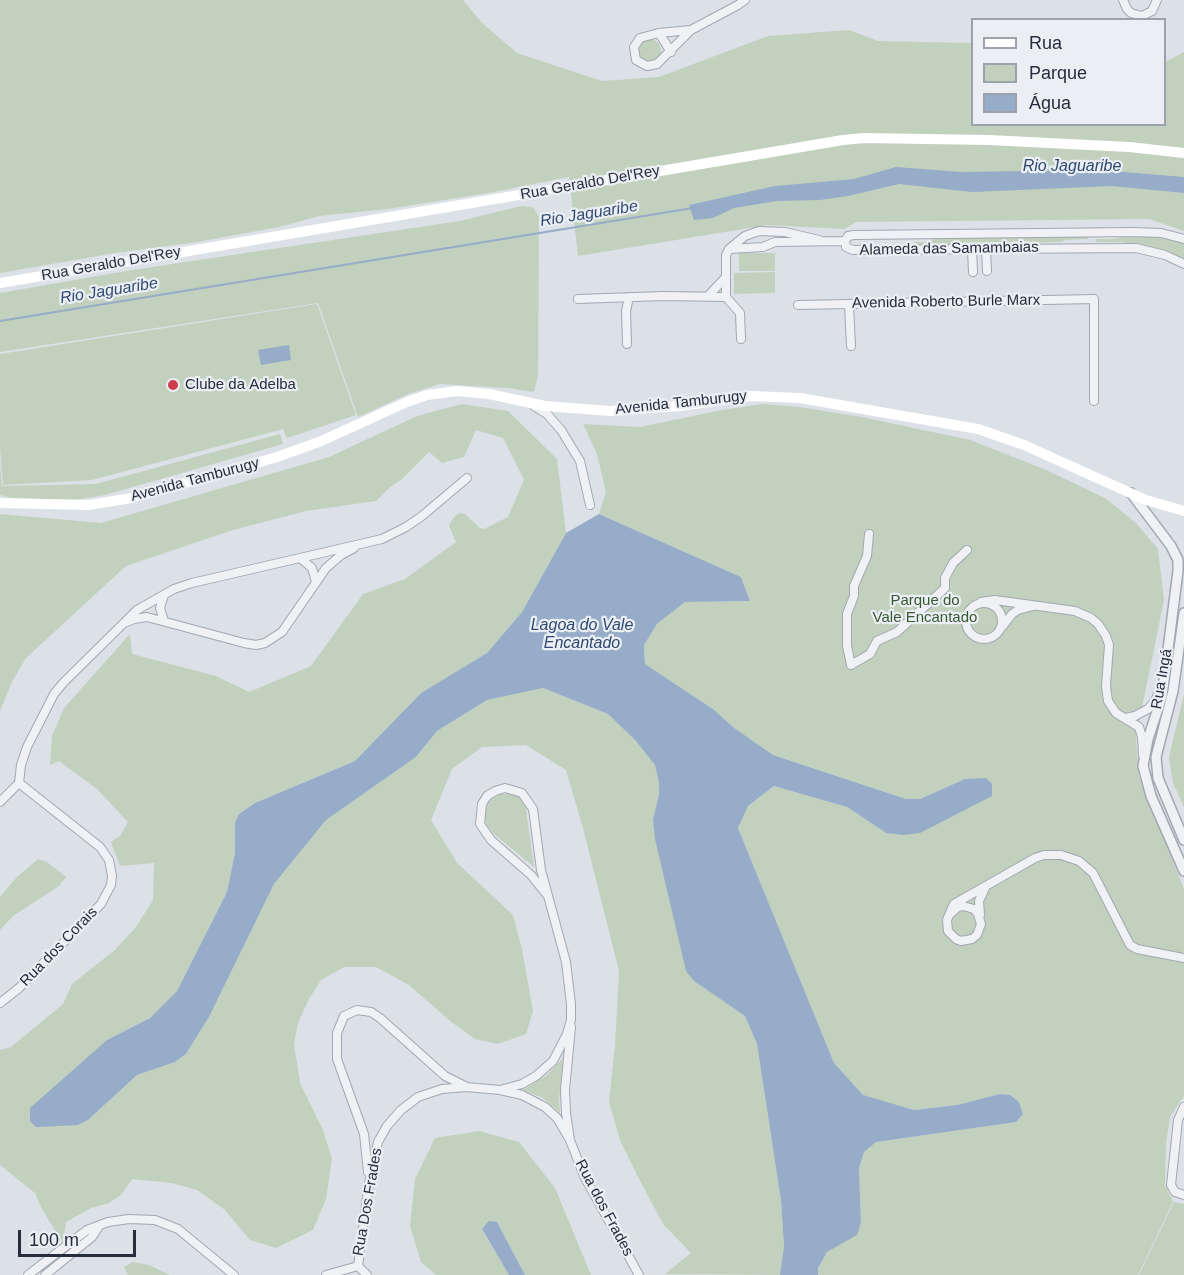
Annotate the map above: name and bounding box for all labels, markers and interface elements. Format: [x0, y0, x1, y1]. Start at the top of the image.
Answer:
legend [971, 18, 1166, 126]
text: Rua [1029, 33, 1062, 53]
text: Parque [1029, 63, 1087, 83]
text: Água [1029, 93, 1071, 113]
water label: Rio Jaguaribe [1023, 157, 1121, 177]
street label: Rua Geraldo Del'Rey [519, 162, 661, 204]
water label: Rio Jaguaribe [539, 197, 639, 231]
street label: Alameda das Samambaias [859, 238, 1039, 260]
street label: Rua Geraldo Del'Rey [40, 243, 182, 285]
water label: Rio Jaguaribe [59, 274, 159, 308]
street label: Avenida Roberto Burle Marx [852, 291, 1040, 313]
place label: Clube da Adelba [185, 376, 296, 394]
marker: Clube da Adelba [166, 378, 180, 392]
street label: Avenida Tamburugy [614, 387, 748, 419]
street label: Avenida Tamburugy [129, 454, 261, 506]
park label: Parque do Vale Encantado [873, 592, 977, 627]
water label: Lagoa do Vale Encantado [531, 616, 633, 654]
street label: Rua Ingá [1148, 647, 1176, 711]
street label: Rua dos Corais [17, 904, 101, 990]
street label: Rua Dos Frades [350, 1147, 386, 1257]
street label: Rua dos Frades [571, 1157, 637, 1259]
scale bar [21, 1218, 140, 1256]
text: 100 m [29, 1230, 79, 1250]

